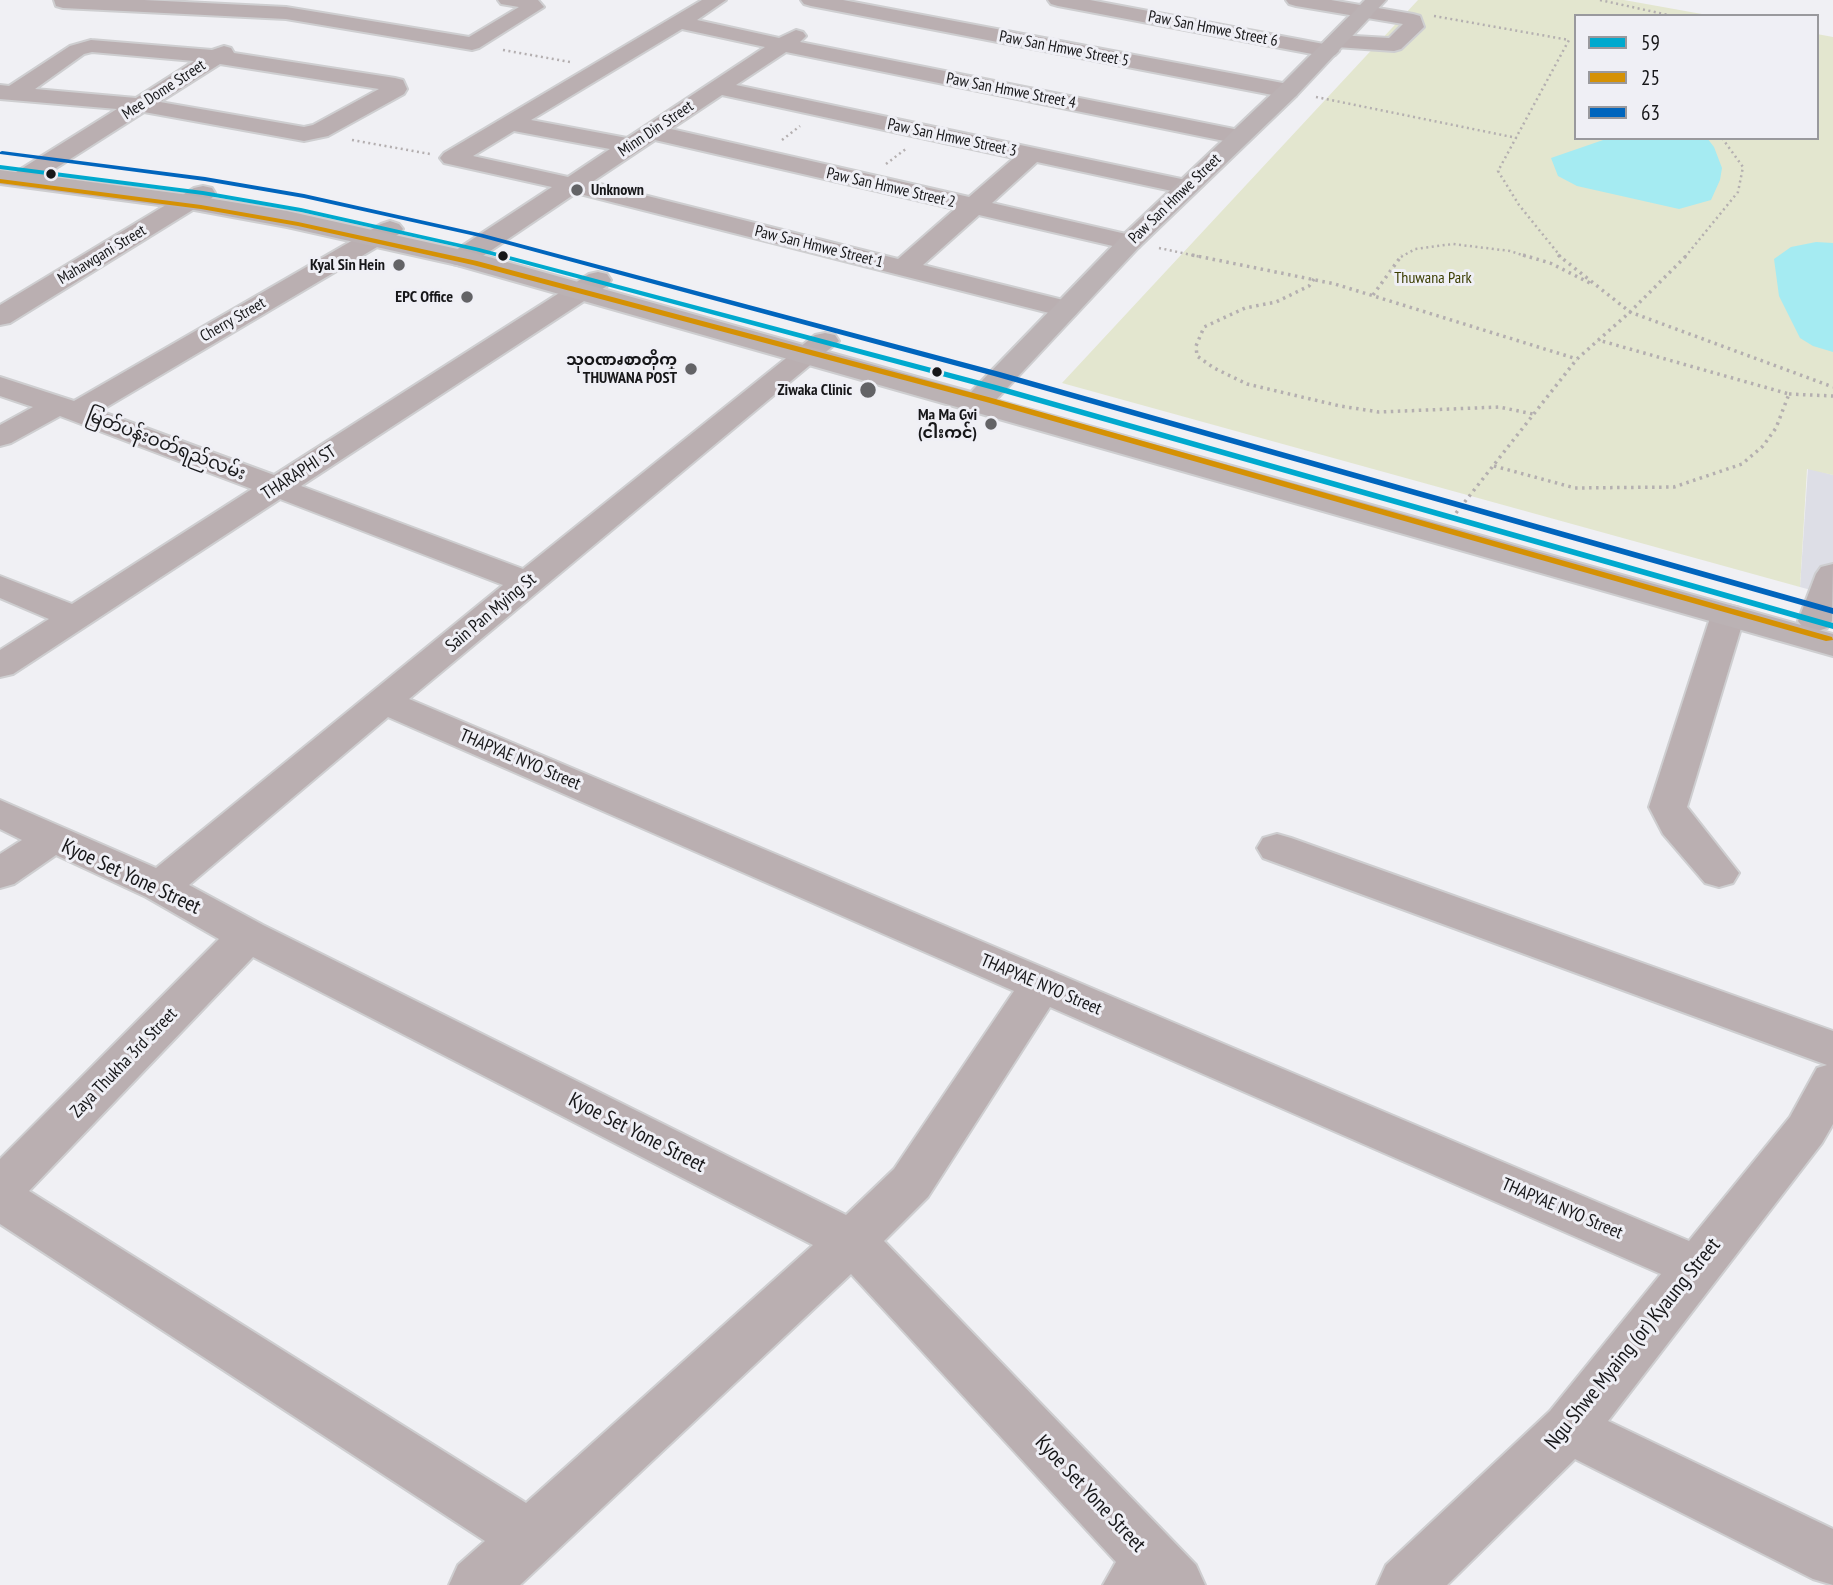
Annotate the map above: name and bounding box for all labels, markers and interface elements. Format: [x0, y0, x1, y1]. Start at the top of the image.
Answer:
street label: Paw San Hmwe Street 6 [1147, 7, 1279, 51]
legend [1574, 14, 1819, 140]
street label: Paw San Hmwe Street 5 [998, 27, 1130, 71]
text: 59 [1641, 29, 1660, 56]
street label: Mee Dome Street [119, 56, 209, 124]
text: 25 [1641, 64, 1660, 91]
street label: Paw San Hmwe Street 4 [945, 69, 1077, 113]
street label: Minn Din Street [615, 97, 697, 161]
text: 63 [1641, 99, 1660, 126]
street label: Paw San Hmwe Street 3 [886, 115, 1018, 161]
street label: Paw San Hmwe Street [1125, 150, 1225, 248]
street label: Paw San Hmwe Street 2 [825, 164, 957, 212]
unlabelled marker [44, 167, 58, 181]
place label: Unknown [591, 180, 644, 200]
marker: Unknown [569, 182, 585, 198]
street label: Mahawgani Street [54, 221, 150, 289]
street label: Paw San Hmwe Street 1 [753, 222, 885, 272]
unlabelled marker [496, 249, 510, 263]
place label: Kyal Sin Hein [310, 255, 385, 275]
marker: Kyal Sin Hein [391, 257, 407, 273]
park label: Thuwana Park [1394, 268, 1472, 288]
place label: EPC Office [395, 287, 453, 307]
marker: EPC Office [459, 289, 475, 305]
street label: Cherry Street [197, 294, 269, 346]
place label: သုဝဏၧစာတိုက္ THUWANA POST [566, 350, 677, 388]
marker: သုဝဏၧစာတိုက္ THUWANA POST [683, 361, 699, 377]
unlabelled marker [930, 365, 944, 379]
place label: Ziwaka Clinic [777, 380, 852, 400]
marker: Ziwaka Clinic [858, 380, 878, 400]
street label: မြတ်ပန်းဝတ်ရည်လမ်း [83, 405, 249, 485]
place label: Ma Ma Gyi (ငါးကင်) [918, 405, 977, 443]
marker: Ma Ma Gyi (ငါးကင်) [983, 416, 999, 432]
street label: THARAPHI ST [258, 441, 340, 505]
street label: Sain Pan Mying St [441, 569, 541, 657]
street label: THAPYAE NYO Street [456, 725, 584, 795]
street label: Kyoe Set Yone Street [58, 834, 204, 920]
street label: THAPYAE NYO Street [977, 950, 1105, 1020]
street label: Zaya Thukha 3rd Street [66, 1004, 182, 1122]
street label: Kyoe Set Yone Street [564, 1088, 710, 1178]
street label: THAPYAE NYO Street [1498, 1174, 1626, 1244]
street label: Ngu Shwe Myaing (or) Kyaung Street [1540, 1233, 1726, 1455]
street label: Kyoe Set Yone Street [1030, 1430, 1150, 1558]

